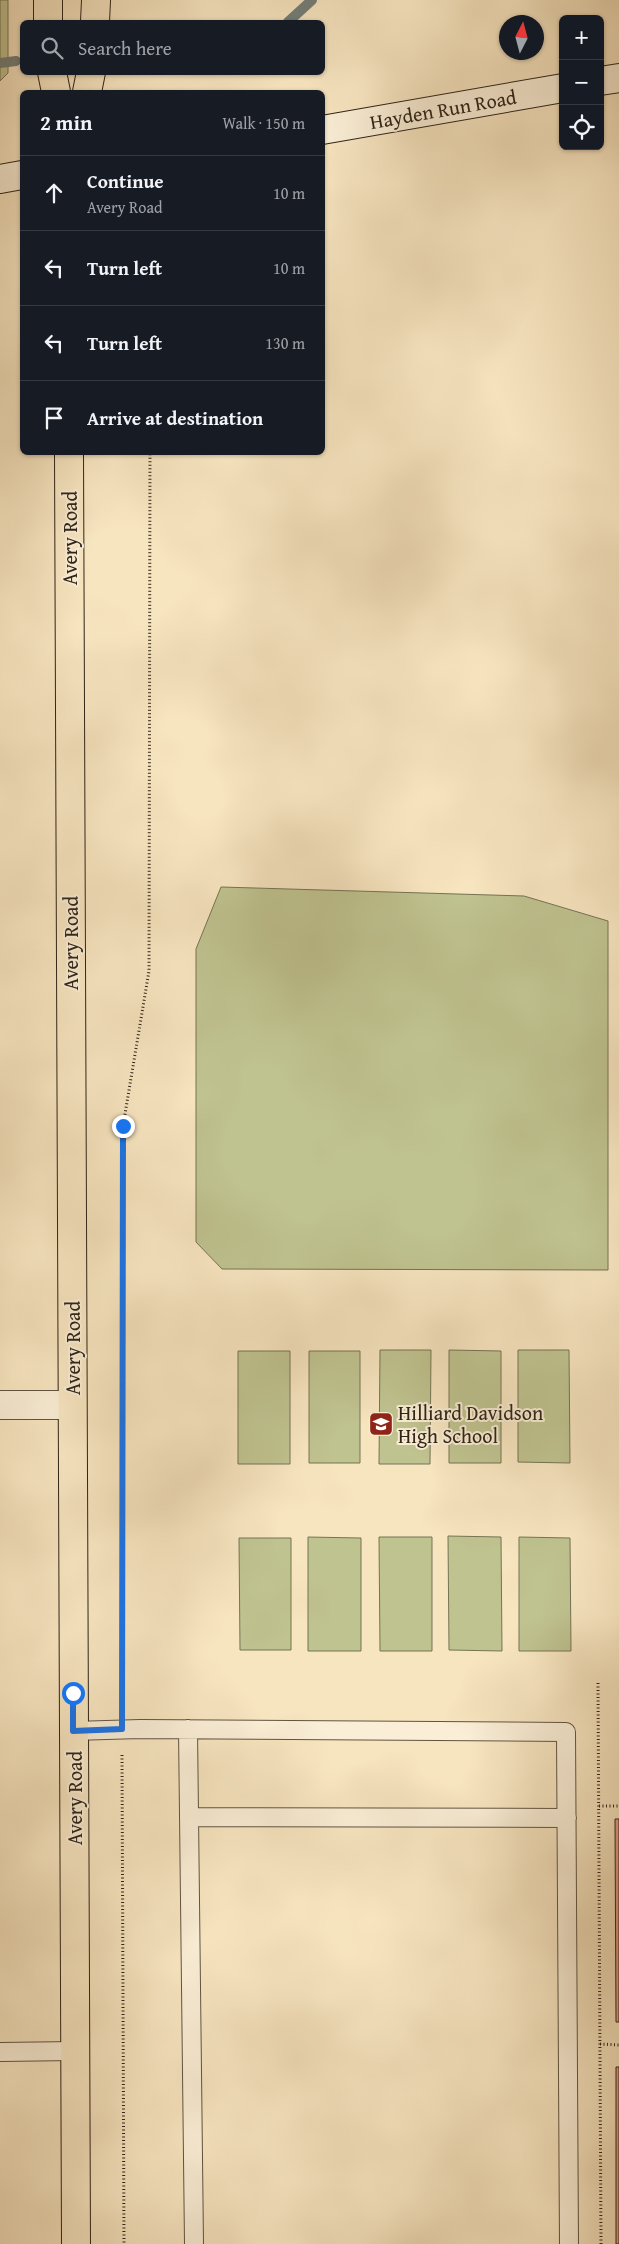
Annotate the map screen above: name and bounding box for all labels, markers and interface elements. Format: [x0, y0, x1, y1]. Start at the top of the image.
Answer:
north arrow [499, 15, 544, 60]
map controls [559, 15, 604, 150]
button: + [559, 15, 604, 60]
search box [20, 20, 325, 75]
icon: search [38, 34, 66, 62]
text: Search here [78, 34, 172, 62]
button: − [559, 60, 604, 105]
street label: Hayden Run Road [368, 82, 519, 136]
button: locate [559, 105, 604, 150]
text: 2 min [40, 107, 92, 138]
text: Walk · 150 m [222, 111, 305, 135]
text: Continue [87, 167, 164, 195]
icon: ahead [40, 179, 68, 207]
text: 10 m [273, 181, 305, 205]
text: Avery Road [87, 195, 163, 219]
icon: left [40, 254, 68, 282]
text: Turn left [87, 254, 162, 282]
text: 10 m [273, 256, 305, 280]
icon: left [40, 329, 68, 357]
text: Turn left [87, 329, 162, 357]
text: 130 m [265, 331, 305, 355]
icon: arrive [40, 404, 68, 432]
text: Arrive at destination [87, 404, 263, 432]
street label: Avery Road [55, 490, 84, 585]
street label: Avery Road [56, 895, 85, 990]
route end [112, 1115, 135, 1138]
street label: Avery Road [58, 1300, 87, 1395]
place label: Hilliard Davidson High School [398, 1398, 543, 1450]
school or university icon: Hilliard Davidson High School [368, 1411, 394, 1437]
route start [62, 1682, 85, 1705]
street label: Avery Road [60, 1750, 89, 1845]

